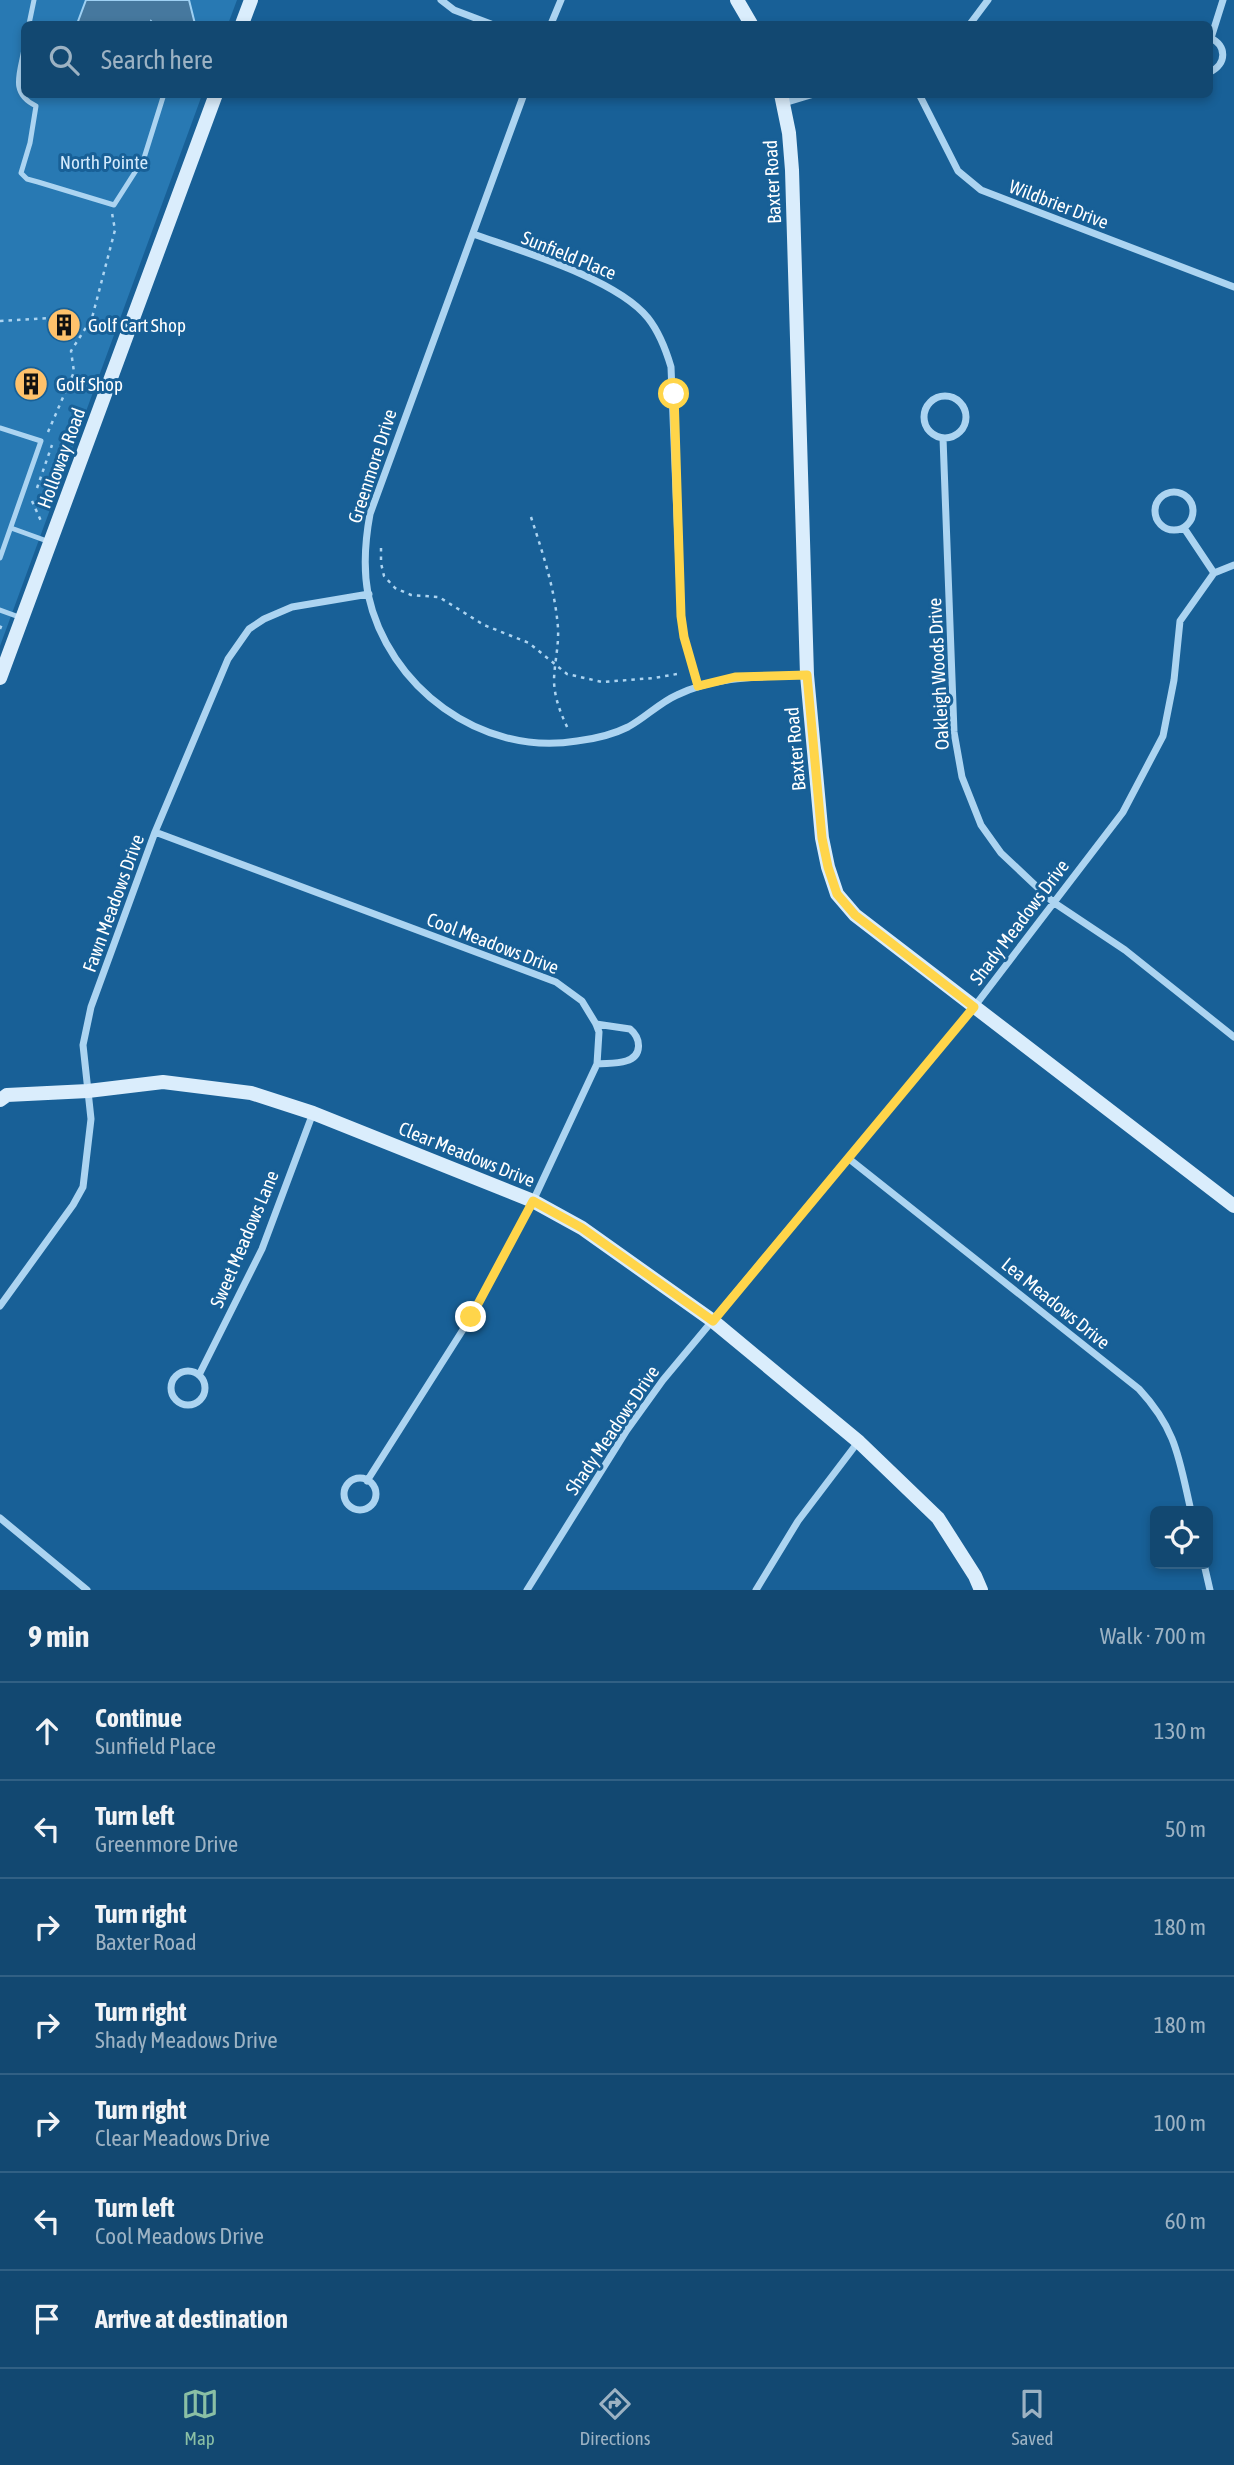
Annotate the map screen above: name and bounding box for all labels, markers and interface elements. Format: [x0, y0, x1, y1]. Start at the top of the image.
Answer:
search box [21, 21, 1213, 98]
icon: search [45, 41, 83, 79]
text: Search here [101, 45, 213, 75]
street label: Baxter Road [759, 140, 785, 224]
park label: North Pointe [60, 151, 148, 173]
street label: Wildbrier Drive [1006, 175, 1112, 233]
street label: Sunfield Place [519, 226, 619, 284]
building icon: Golf Cart Shop [45, 306, 83, 344]
place label: Golf Cart Shop [88, 314, 186, 336]
building icon: Golf Shop [12, 365, 50, 403]
place label: Golf Shop [56, 373, 123, 395]
route start [658, 378, 689, 409]
street label: Holloway Road [33, 405, 89, 511]
street label: Greenmore Drive [343, 406, 401, 526]
street label: Oakleigh Woods Drive [923, 597, 953, 751]
street label: Baxter Road [780, 706, 810, 792]
street label: Fawn Meadows Drive [78, 831, 148, 975]
street label: Shady Meadows Drive [965, 855, 1073, 989]
street label: Cool Meadows Drive [424, 908, 562, 978]
street label: Clear Meadows Drive [396, 1117, 538, 1191]
street label: Sweet Meadows Lane [205, 1167, 283, 1311]
street label: Lea Meadows Drive [997, 1253, 1115, 1353]
route end [455, 1301, 486, 1332]
street label: Shady Meadows Drive [561, 1361, 663, 1499]
map controls [1150, 1506, 1213, 1569]
button: locate [1150, 1506, 1213, 1569]
text: 9 min [28, 1619, 89, 1653]
text: Walk · 700 m [1100, 1623, 1206, 1649]
text: Continue [95, 1703, 182, 1733]
icon: ahead [28, 1712, 66, 1750]
text: 130 m [1154, 1718, 1206, 1744]
text: Sunfield Place [95, 1733, 216, 1759]
text: Turn left [95, 1801, 175, 1831]
icon: left [28, 1810, 66, 1848]
text: 50 m [1165, 1816, 1206, 1842]
text: Greenmore Drive [95, 1831, 238, 1857]
text: Turn right [95, 1899, 186, 1929]
icon: right [28, 1908, 66, 1946]
text: 180 m [1154, 1914, 1206, 1940]
text: Baxter Road [95, 1929, 197, 1955]
text: Turn right [95, 1997, 186, 2027]
icon: right [28, 2006, 66, 2044]
text: 180 m [1154, 2012, 1206, 2038]
text: Shady Meadows Drive [95, 2027, 278, 2053]
text: Turn right [95, 2095, 186, 2125]
icon: right [28, 2104, 66, 2142]
text: 100 m [1154, 2110, 1206, 2136]
text: Clear Meadows Drive [95, 2125, 270, 2151]
text: Turn left [95, 2193, 175, 2223]
icon: left [28, 2202, 66, 2240]
text: 60 m [1165, 2208, 1206, 2234]
text: Cool Meadows Drive [95, 2223, 264, 2249]
icon: arrive [28, 2300, 66, 2338]
text: Arrive at destination [95, 2304, 288, 2334]
tab: Map [181, 2385, 219, 2449]
tab: Directions [580, 2385, 650, 2449]
tab: Saved [1011, 2385, 1053, 2449]

